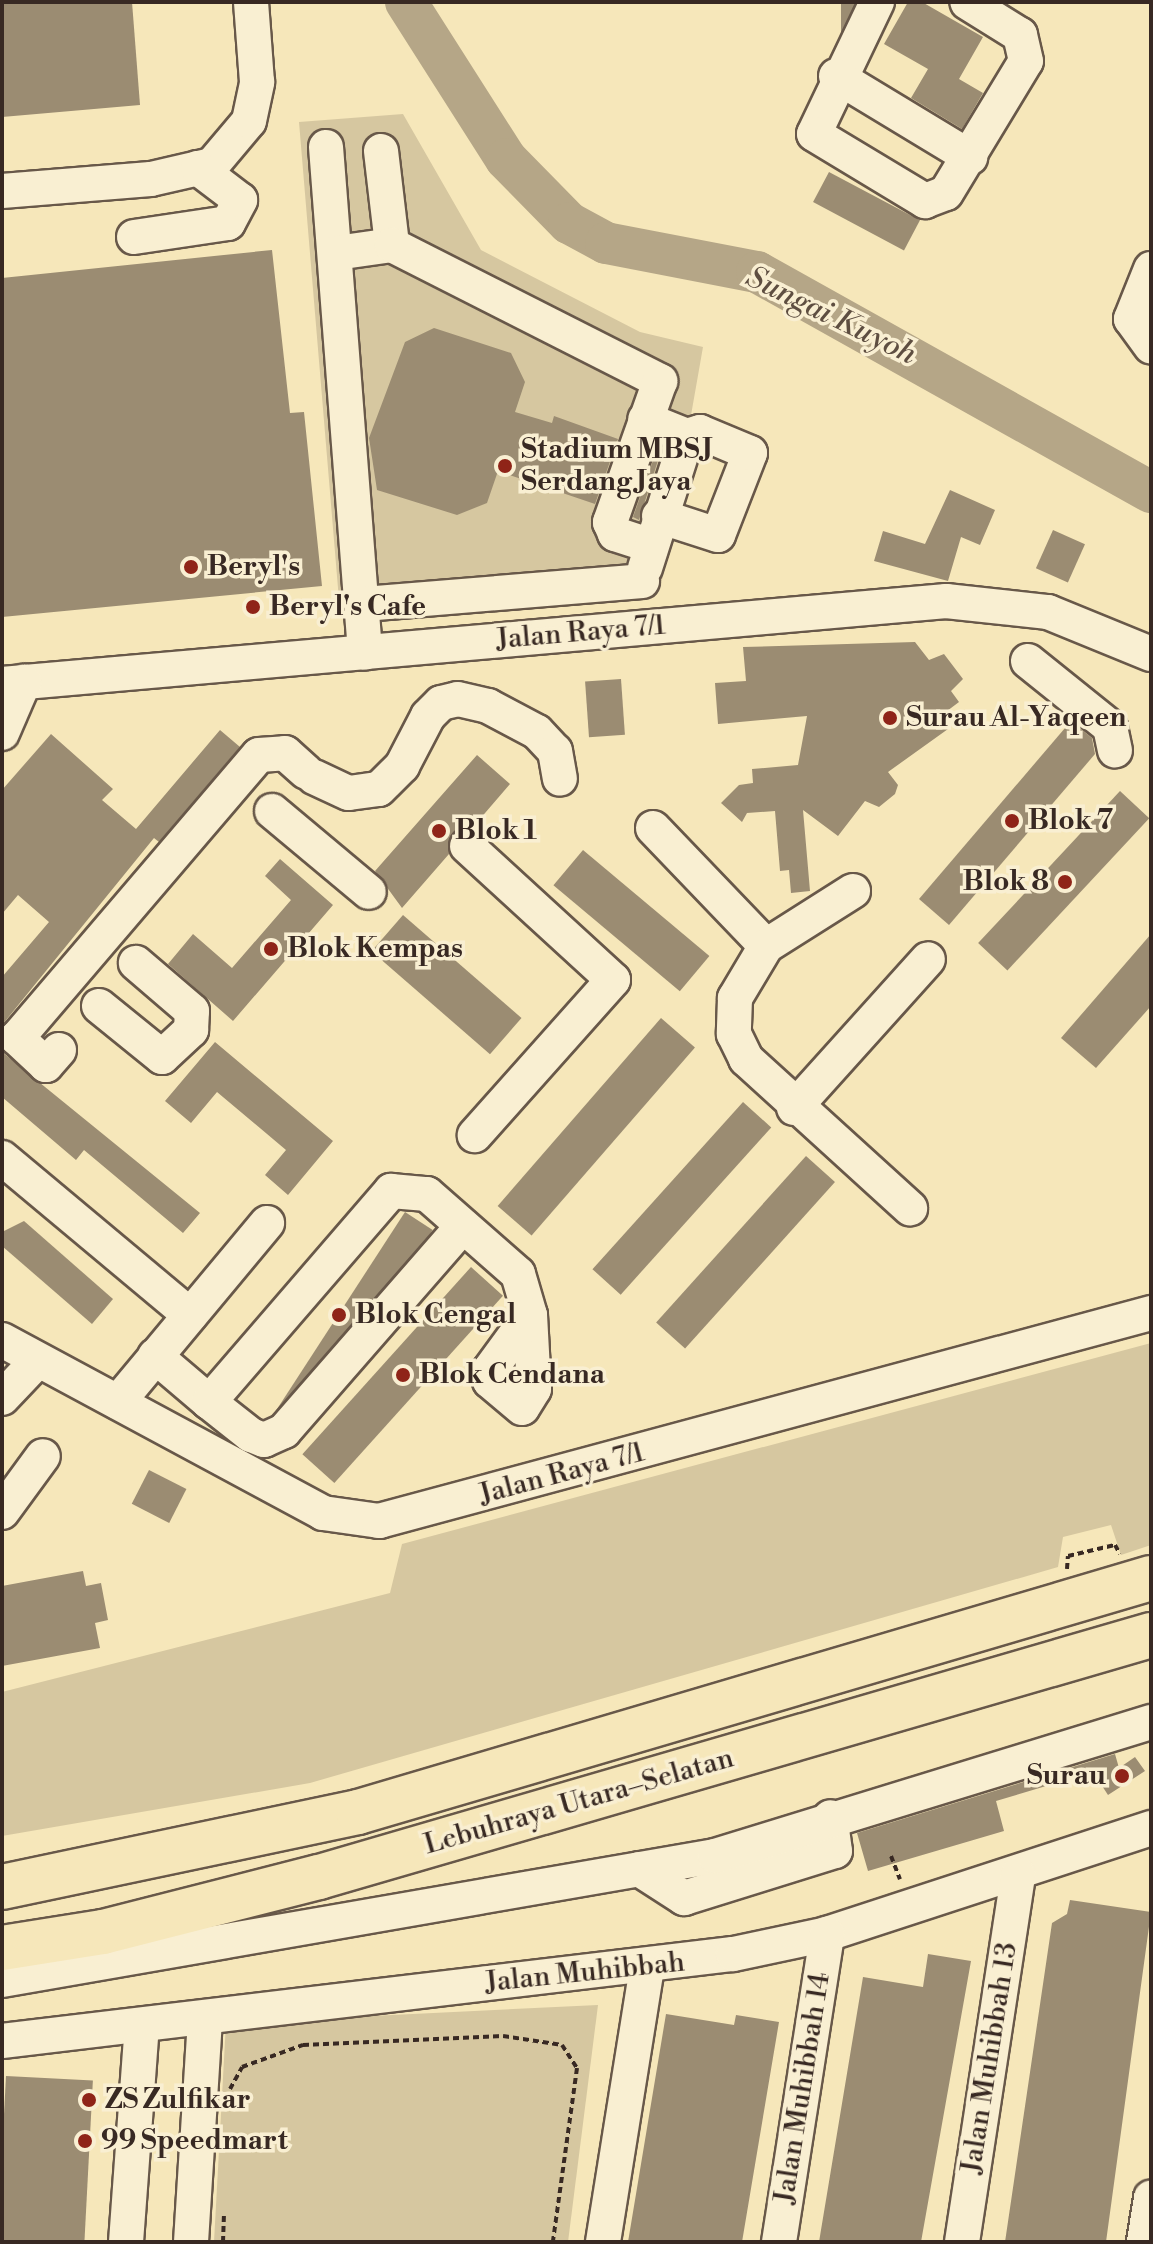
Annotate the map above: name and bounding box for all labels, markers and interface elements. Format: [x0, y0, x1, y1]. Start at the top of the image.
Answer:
water label: Sungai Kuyoh [740, 259, 922, 373]
place label: Stadium MBSJ Serdang Jaya [521, 433, 713, 499]
marker: Stadium MBSJ Serdang Jaya [496, 457, 514, 475]
place label: Beryl's [207, 550, 300, 584]
marker: Beryl's [182, 558, 200, 576]
place label: Beryl's Cafe [269, 590, 426, 624]
marker: Beryl's Cafe [244, 598, 262, 616]
street label: Jalan Raya 7/1 [495, 609, 667, 657]
place label: Surau Al-Yaqeen [906, 701, 1127, 735]
marker: Surau Al-Yaqeen [881, 709, 899, 727]
place label: Blok 7 [1028, 804, 1113, 838]
marker: Blok 7 [1003, 812, 1021, 830]
place label: Blok 1 [455, 814, 537, 848]
marker: Blok 1 [430, 822, 448, 840]
place label: Blok 8 [963, 865, 1049, 899]
marker: Blok 8 [1056, 873, 1074, 891]
place label: Blok Kempas [287, 932, 463, 966]
marker: Blok Kempas [262, 940, 280, 958]
place label: Blok Cengal [355, 1298, 516, 1332]
marker: Blok Cengal [330, 1306, 348, 1324]
place label: Blok Cendana [419, 1358, 605, 1392]
marker: Blok Cendana [394, 1366, 412, 1384]
street label: Jalan Raya 7/1 [476, 1436, 648, 1512]
street label: Lebuhraya Utara–Selatan [420, 1742, 738, 1862]
place label: Surau [1027, 1759, 1106, 1793]
marker: Surau [1113, 1767, 1131, 1785]
street label: Jalan Muhibbah 13 [955, 1940, 1025, 2176]
street label: Jalan Muhibbah [484, 1946, 686, 2000]
street label: Jalan Muhibbah 14 [768, 1970, 838, 2206]
place label: ZS Zulfikar [105, 2083, 251, 2117]
marker: ZS Zulfikar [80, 2091, 98, 2109]
place label: 99 Speedmart [101, 2124, 288, 2158]
marker: 99 Speedmart [76, 2132, 94, 2150]

